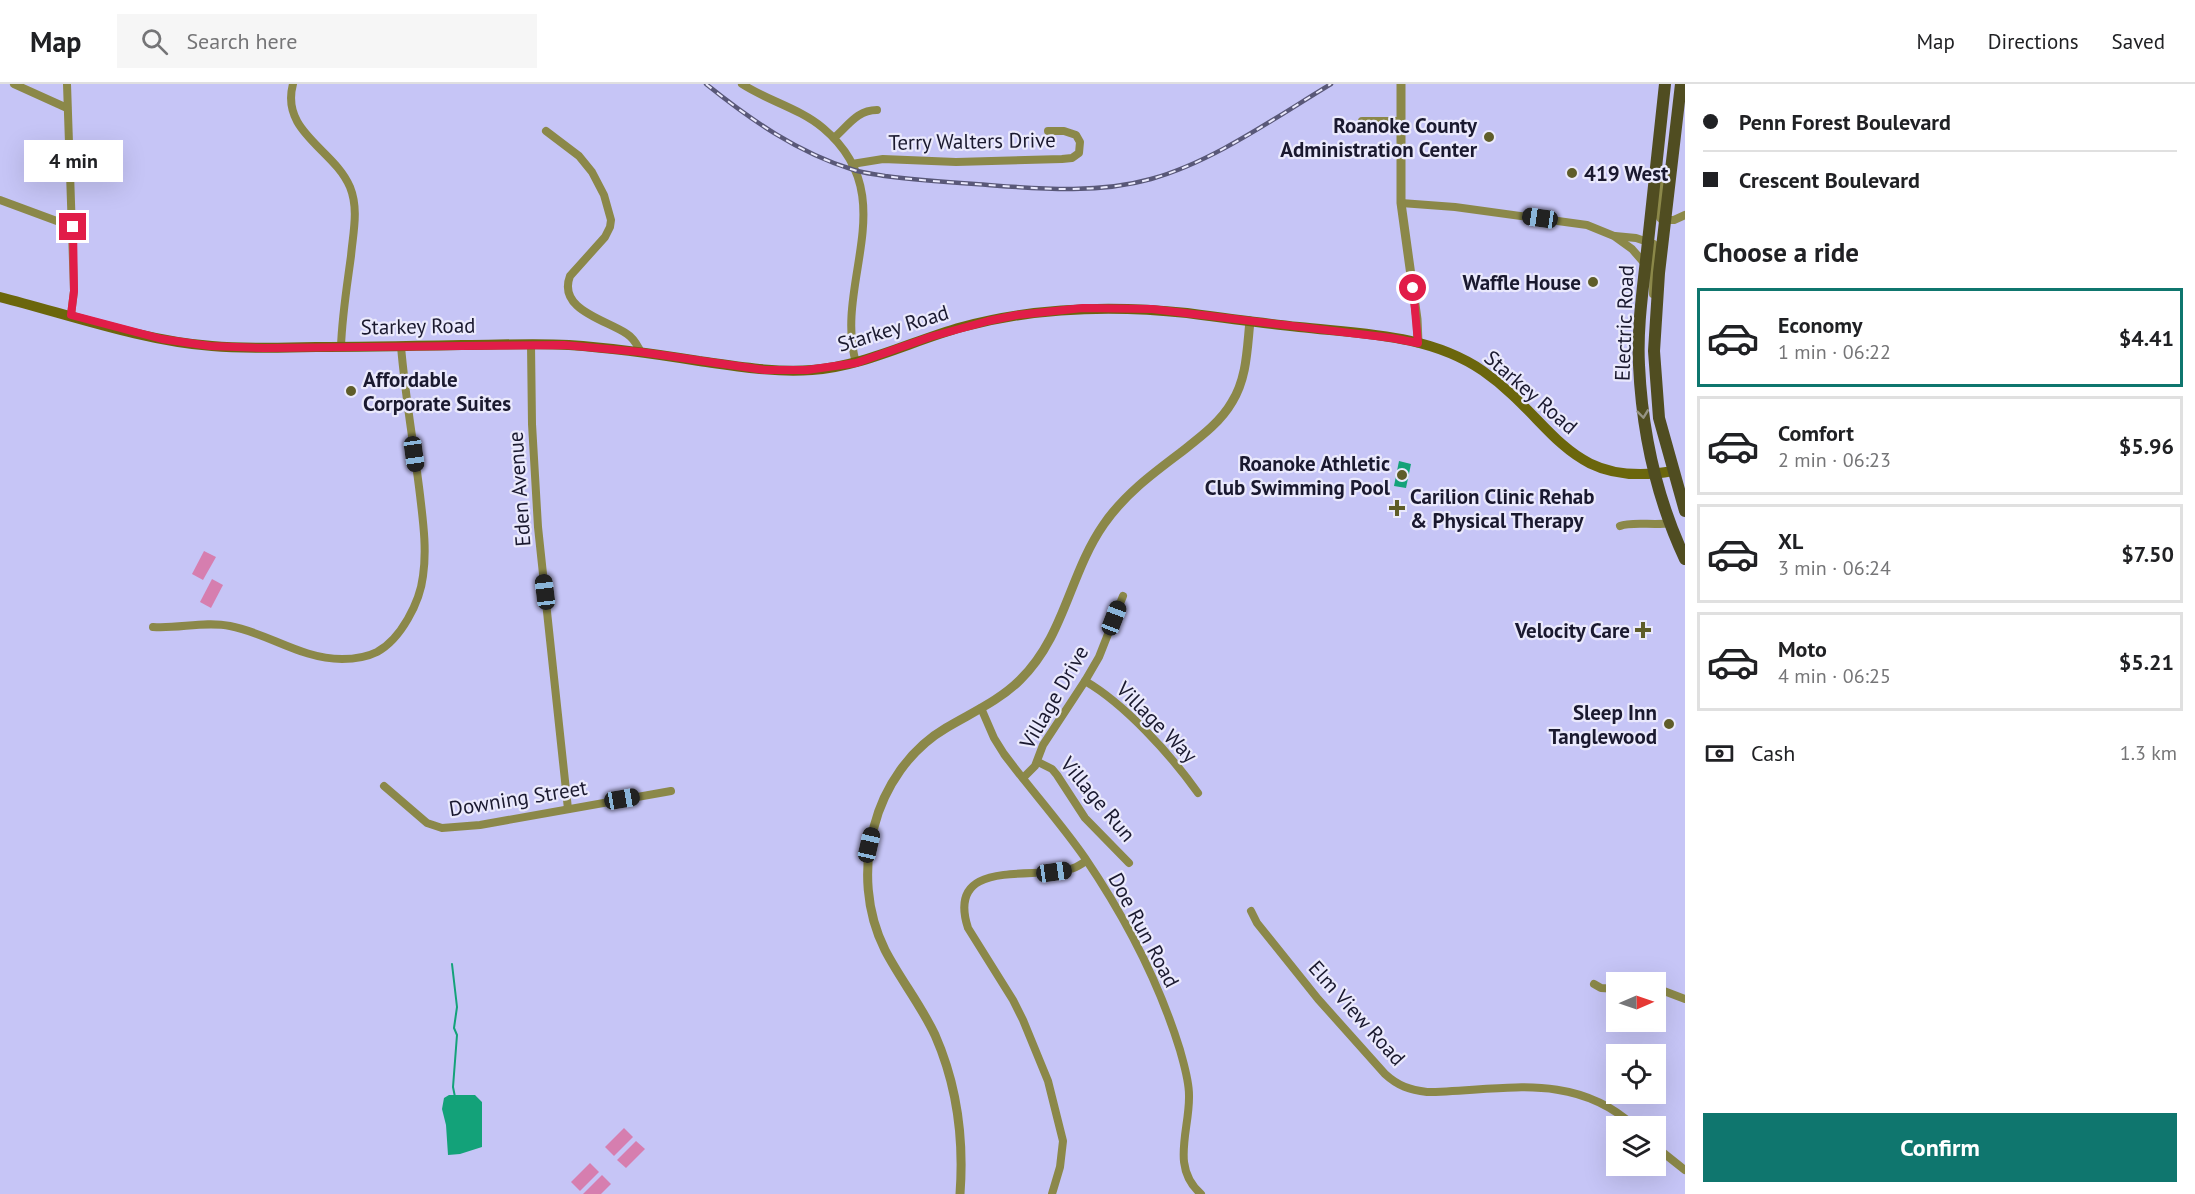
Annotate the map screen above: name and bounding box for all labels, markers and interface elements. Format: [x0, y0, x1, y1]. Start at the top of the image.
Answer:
search box [117, 14, 537, 68]
text: Map [30, 23, 81, 60]
icon: search [138, 25, 171, 58]
text: Search here [186, 27, 297, 55]
text: Map [1916, 28, 1955, 55]
text: Directions [1988, 28, 2079, 55]
text: Saved [2112, 28, 2165, 55]
text: Penn Forest Boulevard [1739, 108, 1951, 136]
place label: Roanoke County Administration Center [1280, 112, 1478, 163]
street label: Terry Walters Drive [888, 126, 1056, 156]
marker: Roanoke County Administration Center [1482, 130, 1496, 144]
callout: 4 min [23, 140, 122, 182]
text: 4 min [49, 148, 98, 174]
place label: 419 West [1584, 160, 1669, 187]
marker: 419 West [1565, 166, 1579, 180]
text: Crescent Boulevard [1739, 166, 1920, 194]
car [1521, 207, 1559, 229]
route end [59, 213, 86, 240]
text: Choose a ride [1703, 235, 1859, 269]
street label: Electric Road [1608, 264, 1640, 382]
place label: Waffle House [1463, 269, 1581, 296]
route start [1399, 274, 1426, 301]
marker: Waffle House [1586, 275, 1600, 289]
street label: Starkey Road [834, 298, 952, 358]
street label: Starkey Road [360, 311, 476, 341]
icon: car [1706, 311, 1760, 365]
text: Economy [1778, 311, 1862, 339]
text: $4.41 [2119, 324, 2174, 352]
text: 1 min · 06:22 [1778, 339, 1891, 365]
street label: Starkey Road [1479, 344, 1583, 440]
place label: Affordable Corporate Suites [363, 366, 511, 417]
marker: Affordable Corporate Suites [344, 384, 358, 398]
one-way arrow [1637, 409, 1649, 418]
icon: car [1706, 419, 1760, 473]
text: Comfort [1778, 419, 1854, 447]
street label: Eden Avenue [502, 431, 536, 547]
text: $5.96 [2119, 432, 2174, 460]
car [403, 435, 425, 473]
text: 2 min · 06:23 [1778, 447, 1891, 473]
place label: Roanoke Athletic Club Swimming Pool [1205, 450, 1391, 501]
marker: Roanoke Athletic Club Swimming Pool [1395, 468, 1409, 482]
place label: Carilion Clinic Rehab & Physical Therapy [1410, 483, 1595, 534]
marker: Carilion Clinic Rehab & Physical Therapy [1388, 499, 1406, 517]
icon: car [1706, 527, 1760, 581]
text: XL [1778, 527, 1803, 555]
text: $7.50 [2121, 540, 2174, 568]
text: 3 min · 06:24 [1778, 555, 1891, 581]
car [534, 573, 556, 611]
car [1099, 598, 1129, 638]
place label: Velocity Care [1514, 617, 1630, 644]
marker: Velocity Care [1634, 621, 1652, 639]
icon: car [1706, 635, 1760, 689]
text: Moto [1778, 635, 1827, 663]
street label: Village Drive [1013, 641, 1094, 754]
text: $5.21 [2119, 648, 2174, 676]
text: 4 min · 06:25 [1778, 663, 1891, 689]
street label: Village Way [1110, 675, 1204, 769]
place label: Sleep Inn Tanglewood [1549, 699, 1657, 750]
marker: Sleep Inn Tanglewood [1662, 717, 1676, 731]
icon: cash [1703, 737, 1736, 770]
text: Cash [1751, 739, 1795, 767]
text: 1.3 km [2120, 740, 2177, 766]
street label: Village Run [1054, 750, 1141, 847]
street label: Downing Street [447, 774, 589, 822]
car [603, 787, 641, 811]
car [856, 825, 882, 865]
car [1035, 861, 1073, 883]
street label: Doe Run Road [1102, 868, 1186, 992]
street label: Elm View Road [1303, 955, 1411, 1071]
north arrow [1606, 972, 1666, 1032]
map controls [1606, 972, 1666, 1176]
button: locate [1606, 1044, 1666, 1104]
button: Confirm [1703, 1113, 2177, 1182]
button: layers [1606, 1116, 1666, 1176]

